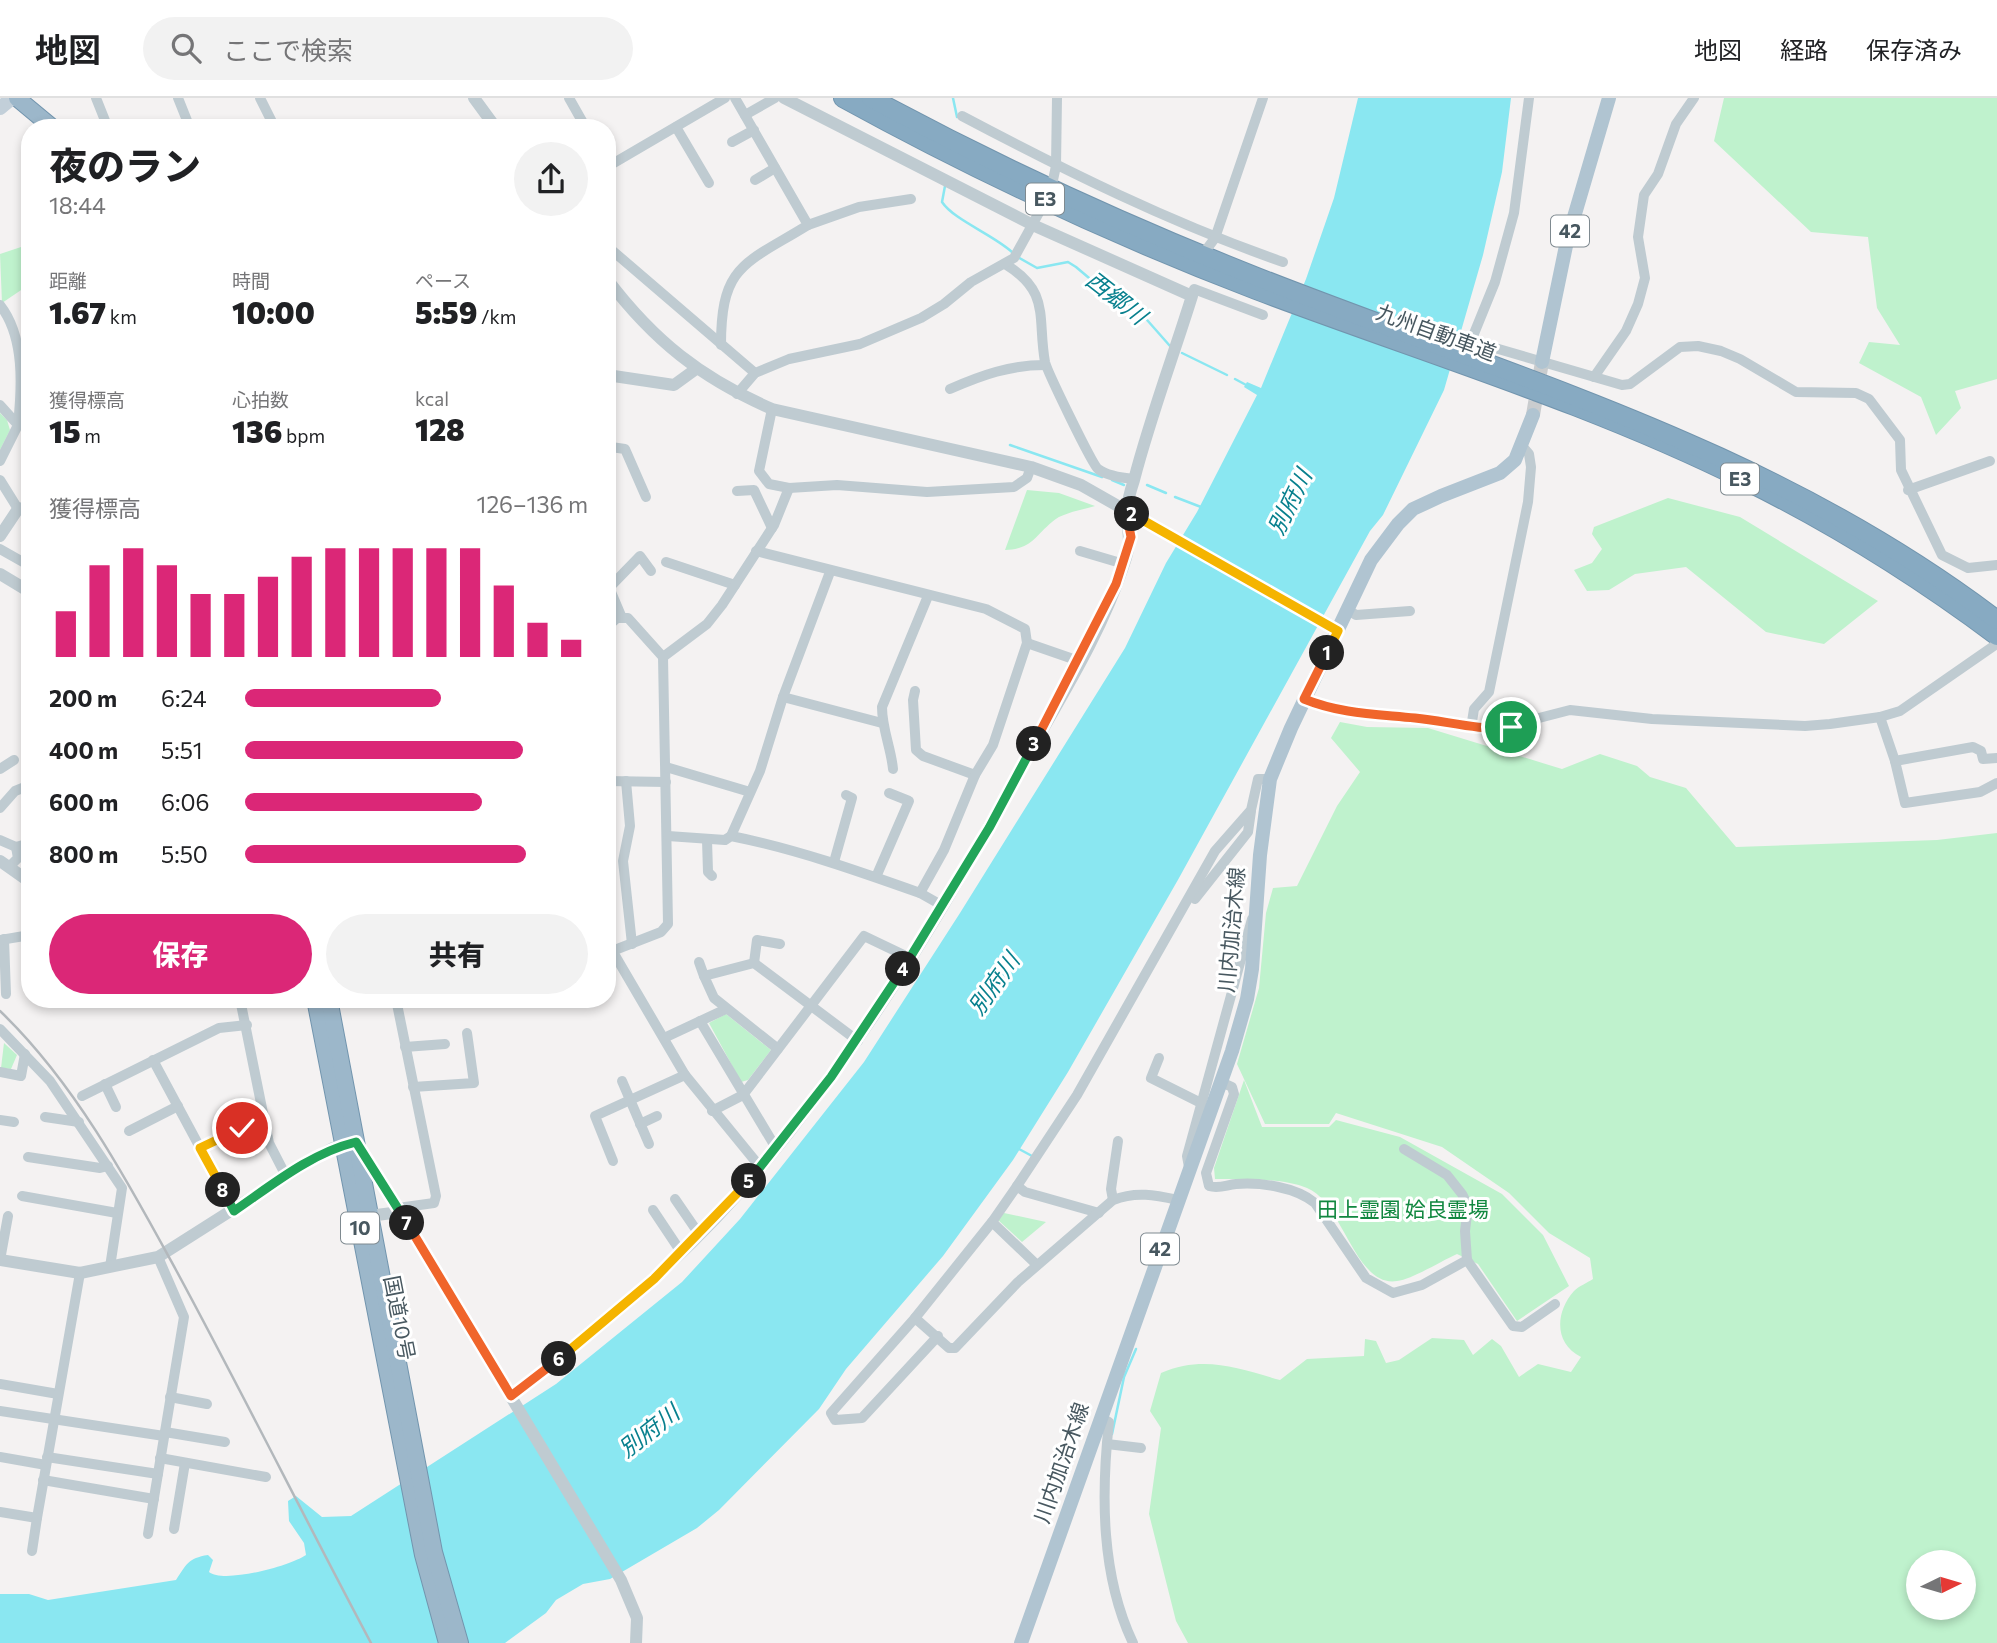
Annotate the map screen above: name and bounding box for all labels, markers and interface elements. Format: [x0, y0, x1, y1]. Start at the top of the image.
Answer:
search box [143, 17, 633, 80]
text: 地図 [35, 28, 101, 69]
icon: search [167, 29, 205, 67]
text: ここで検索 [223, 34, 353, 65]
text: 地図 [1694, 35, 1742, 64]
text: 経路 [1780, 35, 1828, 64]
text: 保存済み [1866, 35, 1962, 64]
text: 夜のラン [49, 141, 201, 188]
button: share [514, 142, 588, 216]
road number: E3 [1026, 184, 1064, 214]
text: 18:44 [49, 191, 106, 219]
road number: 42 [1551, 216, 1589, 246]
water label: 西郷川 [1081, 265, 1155, 331]
text: 距離 [49, 269, 87, 292]
text: 時間 [232, 269, 270, 292]
text: ペース [415, 269, 471, 292]
text: 1.67 [49, 293, 106, 330]
text: 10:00 [232, 293, 315, 330]
text: 5:59 [415, 293, 477, 330]
street label: 九州自動車道 [1373, 298, 1500, 365]
text: km [106, 305, 137, 328]
text: /km [477, 305, 516, 328]
text: kcal [415, 387, 449, 410]
text: 獲得標高 [49, 388, 125, 411]
text: 心拍数 [232, 388, 289, 411]
text: 128 [415, 410, 465, 447]
text: 15 [49, 412, 81, 449]
text: 136 [232, 412, 282, 449]
text: m [81, 424, 101, 447]
text: bpm [282, 424, 325, 447]
water label: 別府川 [1261, 462, 1318, 539]
road number: E3 [1721, 464, 1759, 494]
text: 126–136 m [477, 490, 588, 518]
text: 獲得標高 [49, 494, 141, 522]
pin: 2 [1114, 496, 1150, 532]
text: 2 [1126, 502, 1137, 525]
pin: 1 [1310, 636, 1344, 670]
text: 1 [1322, 641, 1331, 664]
text: 200 m [49, 684, 117, 712]
text: 6:24 [161, 684, 207, 712]
pin [1481, 697, 1541, 757]
icon: arrive [1492, 708, 1530, 746]
pin: 3 [1016, 726, 1052, 762]
text: 3 [1028, 732, 1039, 755]
text: 400 m [49, 736, 118, 764]
text: 5:51 [161, 736, 203, 764]
text: 600 m [49, 788, 118, 816]
text: 6:06 [161, 788, 209, 816]
text: 800 m [49, 840, 118, 868]
text: 5:50 [161, 840, 208, 868]
street label: 川内加治木線 [1213, 866, 1248, 994]
button: 保存 [49, 914, 312, 994]
button: 共有 [326, 914, 588, 994]
water label: 別府川 [962, 945, 1026, 1020]
pin: 4 [886, 952, 920, 986]
text: 4 [897, 957, 908, 980]
pin [212, 1098, 272, 1158]
icon: check [223, 1109, 261, 1147]
pin: 5 [732, 1164, 766, 1198]
text: 5 [743, 1169, 754, 1192]
pin: 8 [206, 1172, 241, 1208]
text: 8 [217, 1178, 228, 1201]
park label: 田上霊園 姶良霊場 [1317, 1196, 1489, 1221]
pin: 7 [390, 1206, 424, 1240]
text: 7 [401, 1211, 412, 1234]
road number: 10 [341, 1212, 379, 1244]
road number: 42 [1141, 1233, 1179, 1264]
street label: 国道10号 [380, 1273, 421, 1362]
pin: 6 [542, 1342, 576, 1376]
text: 6 [553, 1347, 564, 1370]
water label: 別府川 [613, 1396, 687, 1462]
street label: 川内加治木線 [1028, 1399, 1093, 1526]
north arrow [1906, 1550, 1976, 1620]
map controls [1906, 1550, 1976, 1620]

